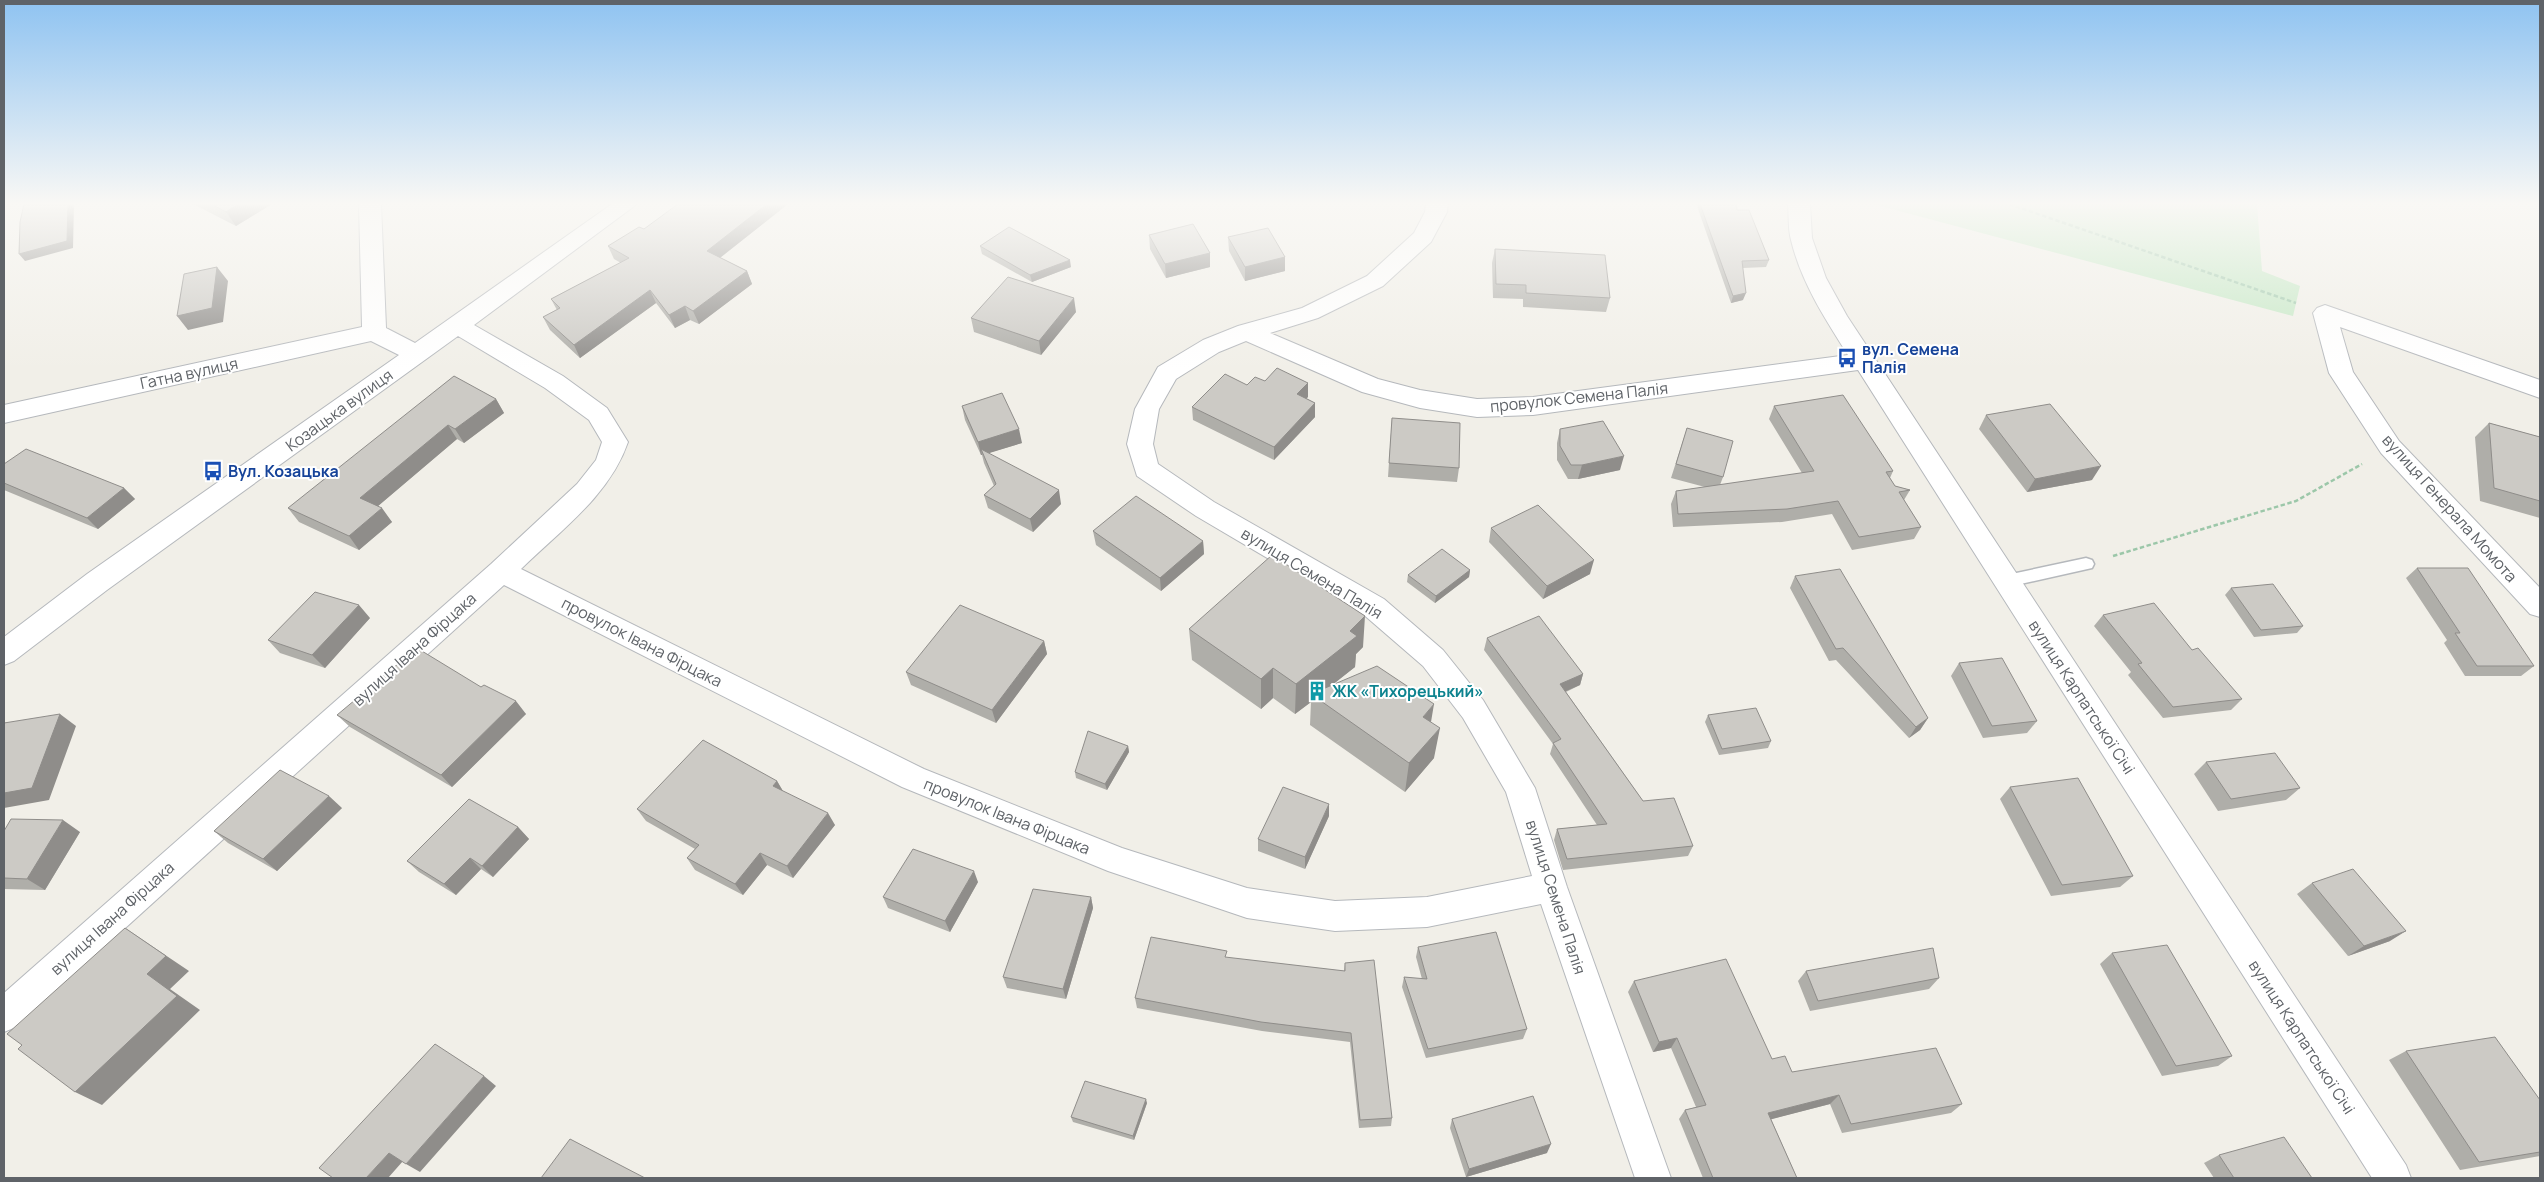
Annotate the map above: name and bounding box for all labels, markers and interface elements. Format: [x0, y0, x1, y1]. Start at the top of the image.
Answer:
place label: вул. Семена Палія [1862, 338, 1959, 378]
bus stop icon: вул. Семена Палія [1836, 347, 1858, 369]
street label: Гатна вулиця [138, 352, 240, 394]
street label: Козацька вулиця [281, 364, 397, 456]
street label: провулок Семена Палія [1489, 377, 1669, 417]
street label: вулиця Генерала Момота [2378, 429, 2522, 587]
bus stop icon: Вул. Козацька [202, 460, 224, 482]
place label: Вул. Козацька [228, 460, 339, 482]
street label: вулиця Семена Палія [1237, 522, 1387, 624]
street label: вулиця Івана Фірцака [347, 587, 481, 711]
street label: провулок Івана Фірцака [558, 592, 726, 692]
street label: вулиця Карпатської Січі [2024, 616, 2140, 778]
building icon: ЖК «Тихорецький» [1306, 680, 1328, 702]
place label: ЖК «Тихорецький» [1332, 680, 1484, 702]
street label: провулок Івана Фірцака [921, 773, 1093, 859]
street label: вулиця Семена Палія [1521, 817, 1591, 977]
street label: вулиця Івана Фірцака [45, 856, 179, 980]
street label: вулиця Карпатської Січі [2244, 956, 2360, 1118]

